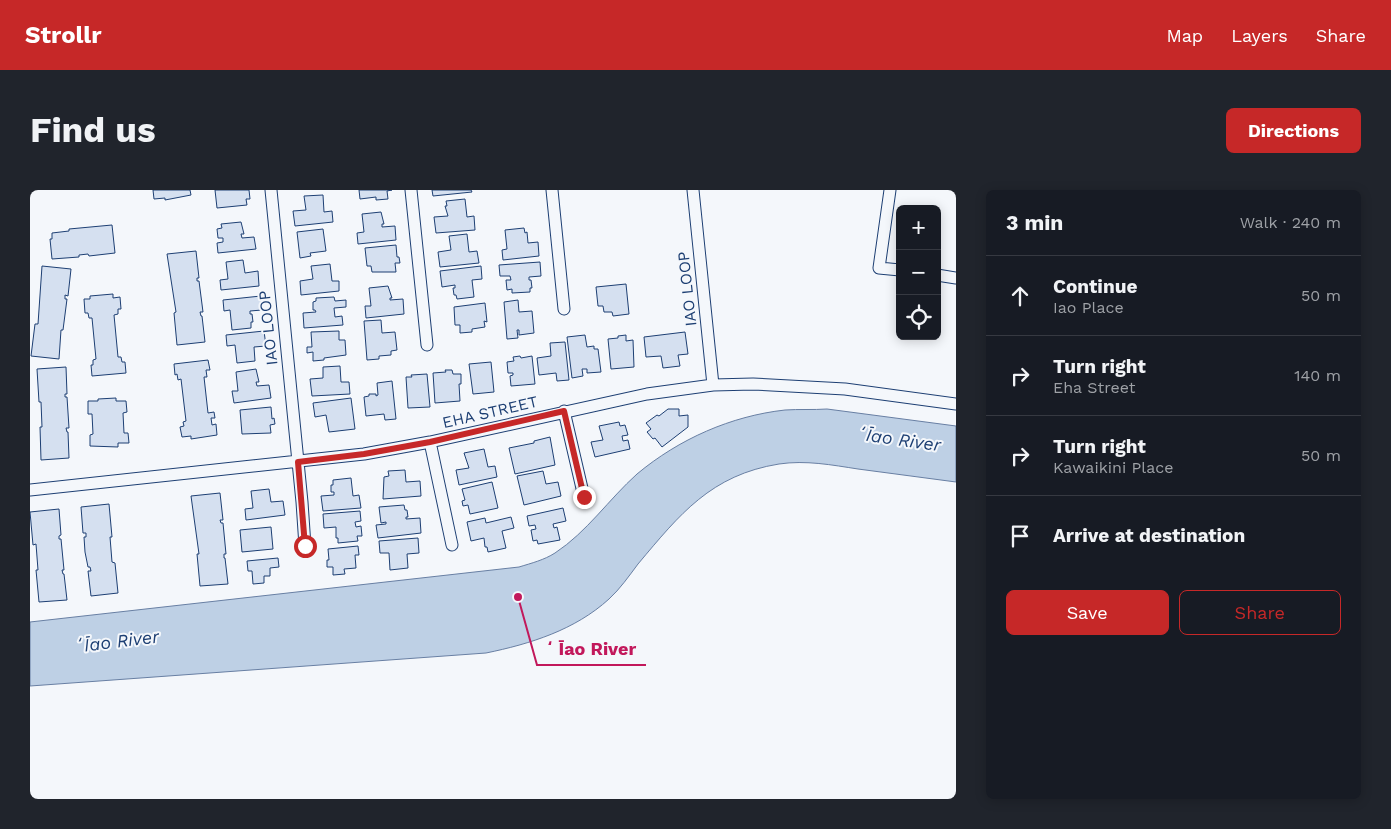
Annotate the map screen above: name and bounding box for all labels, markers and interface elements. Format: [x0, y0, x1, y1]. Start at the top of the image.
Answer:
text: Strollr [25, 21, 102, 49]
text: Map [1166, 25, 1203, 46]
text: Layers [1231, 25, 1288, 46]
text: Share [1316, 25, 1366, 46]
button: Directions [1226, 108, 1361, 153]
text: Find us [30, 109, 156, 151]
map controls [896, 205, 941, 340]
button: + [896, 205, 941, 250]
text: 3 min [1006, 210, 1063, 235]
text: Walk · 240 m [1240, 213, 1341, 232]
street label: IAO LOOP [674, 250, 700, 327]
button: − [896, 250, 941, 295]
text: Continue [1053, 275, 1137, 298]
icon: ahead [1006, 282, 1034, 310]
text: 50 m [1301, 286, 1341, 305]
street label: IAO LOOP [255, 289, 281, 366]
button: locate [896, 295, 941, 340]
text: Iao Place [1053, 298, 1124, 317]
text: Turn right [1053, 355, 1146, 378]
icon: right [1006, 362, 1034, 390]
text: 140 m [1294, 366, 1341, 385]
text: Eha Street [1053, 378, 1135, 397]
street label: EHA STREET [440, 392, 540, 432]
water label: ʻĪao River [856, 423, 943, 455]
text: Turn right [1053, 435, 1146, 458]
icon: right [1006, 442, 1034, 470]
text: 50 m [1301, 446, 1341, 465]
text: Kawaikini Place [1053, 458, 1174, 477]
route end [573, 486, 596, 509]
icon: arrive [1006, 522, 1034, 550]
text: Arrive at destination [1053, 524, 1245, 547]
route start [294, 535, 317, 558]
button: Save [1006, 590, 1169, 635]
button: Share [1179, 590, 1341, 635]
water label: ʻĪao River [74, 625, 161, 657]
callout: ʻĪao River [537, 632, 646, 665]
text: ʻĪao River [548, 638, 636, 659]

